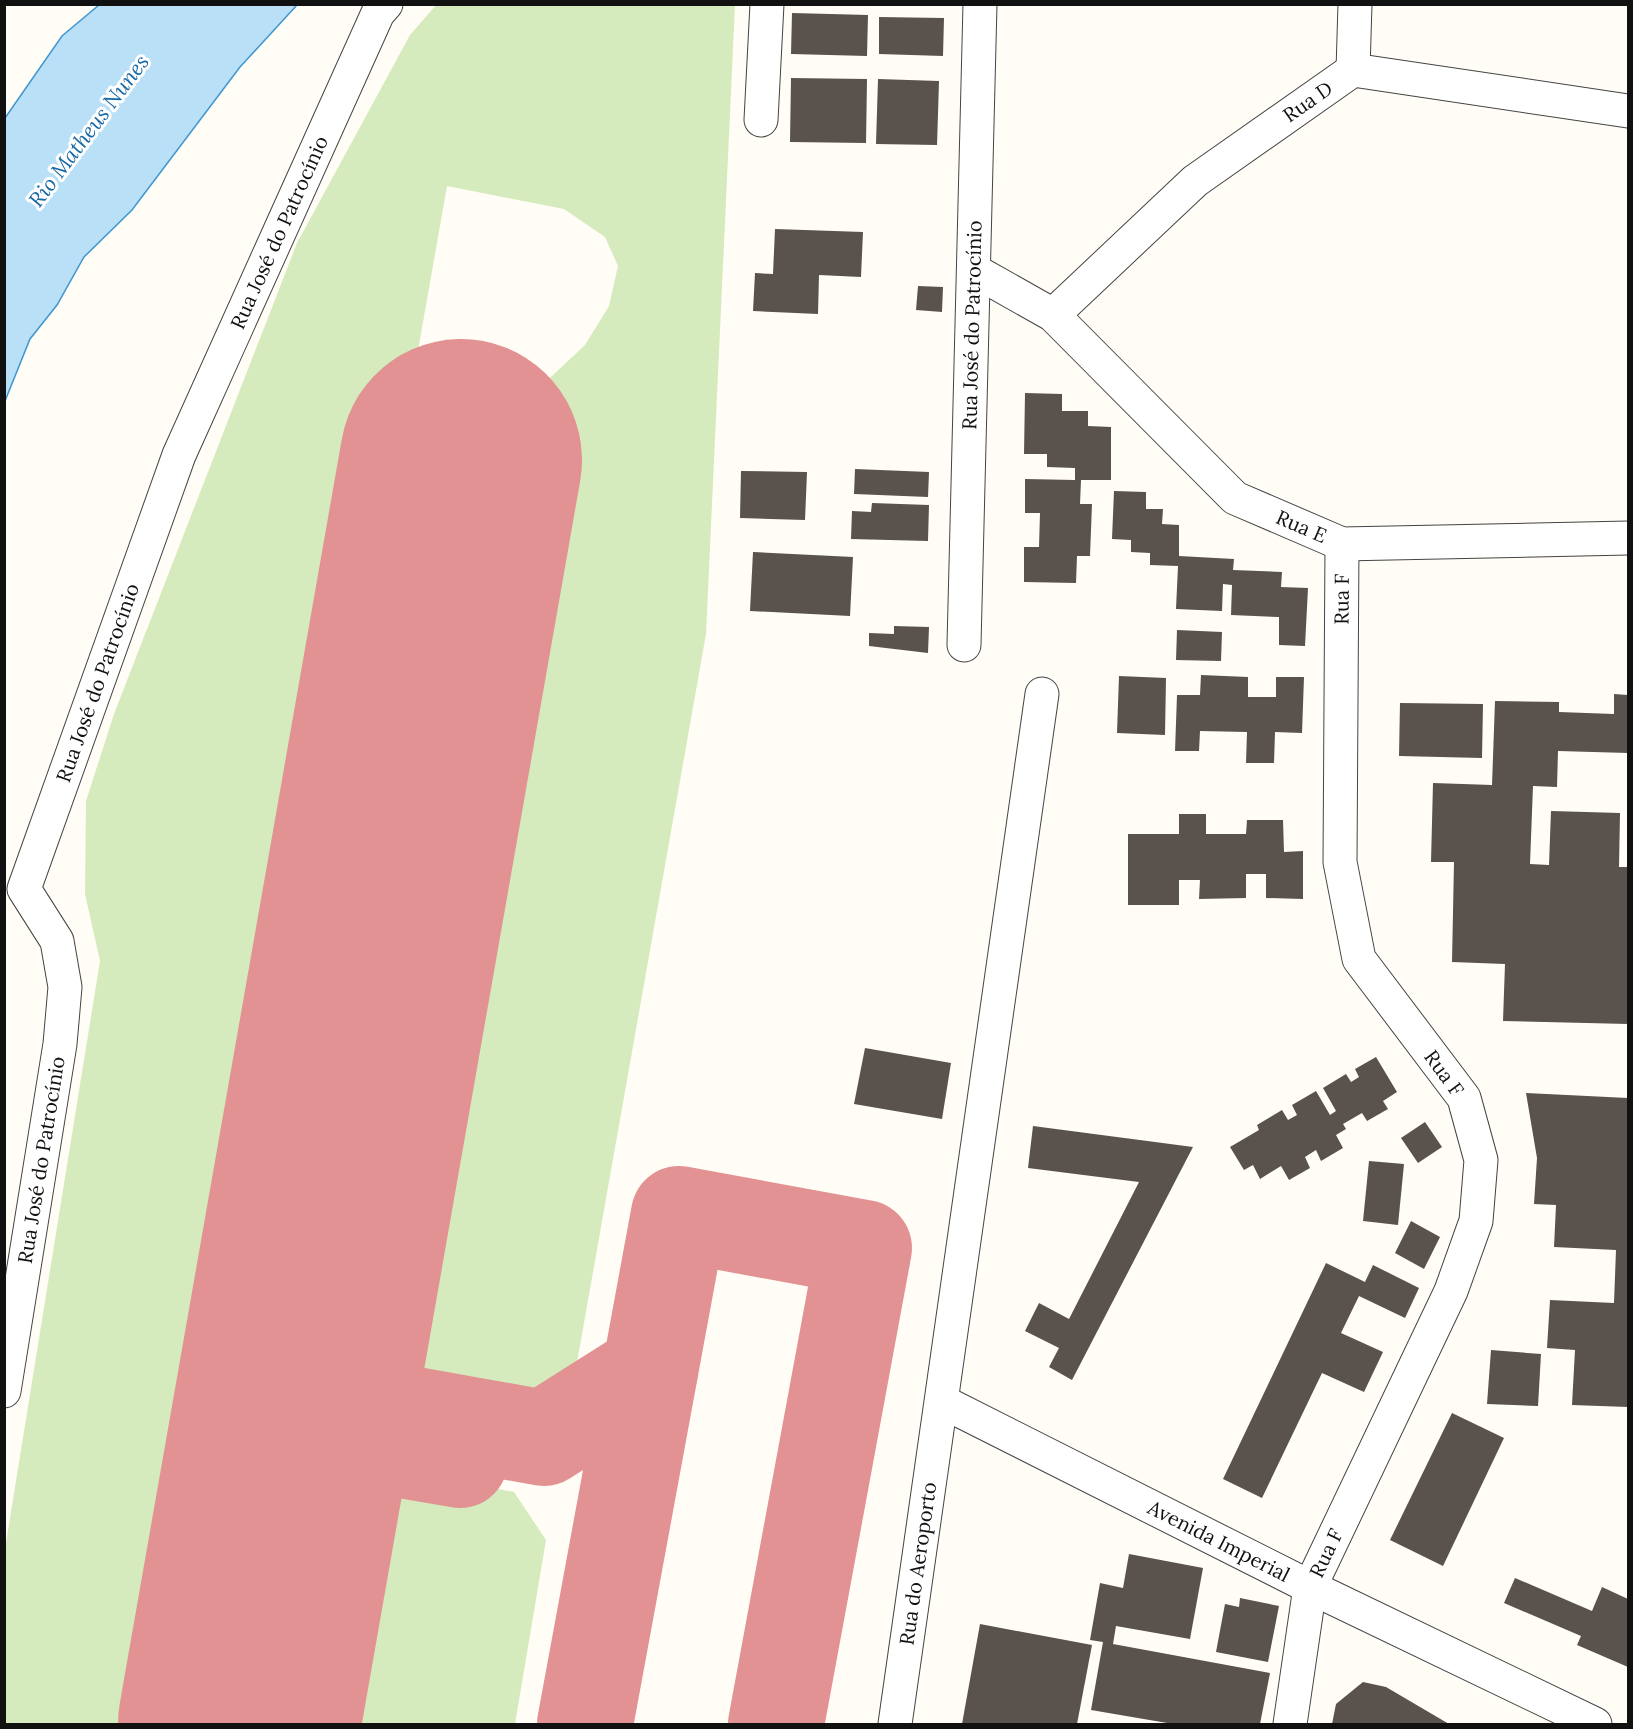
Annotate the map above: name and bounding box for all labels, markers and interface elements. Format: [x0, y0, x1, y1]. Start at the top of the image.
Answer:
water label: Rio Matheus Nunes [22, 49, 155, 212]
street label: Rua D [1278, 75, 1337, 127]
street label: Rua José do Patrocínio [224, 132, 333, 333]
street label: Rua José do Patrocínio [956, 220, 987, 430]
street label: Rua E [1273, 504, 1331, 548]
street label: Rua F [1328, 574, 1354, 625]
street label: Rua José do Patrocínio [50, 580, 144, 785]
street label: Rua F [1419, 1045, 1470, 1101]
street label: Rua José do Patrocínio [12, 1055, 70, 1265]
street label: Rua do Aeroporto [893, 1480, 941, 1647]
street label: Avenida Imperial [1143, 1494, 1294, 1587]
street label: Rua F [1303, 1524, 1348, 1581]

